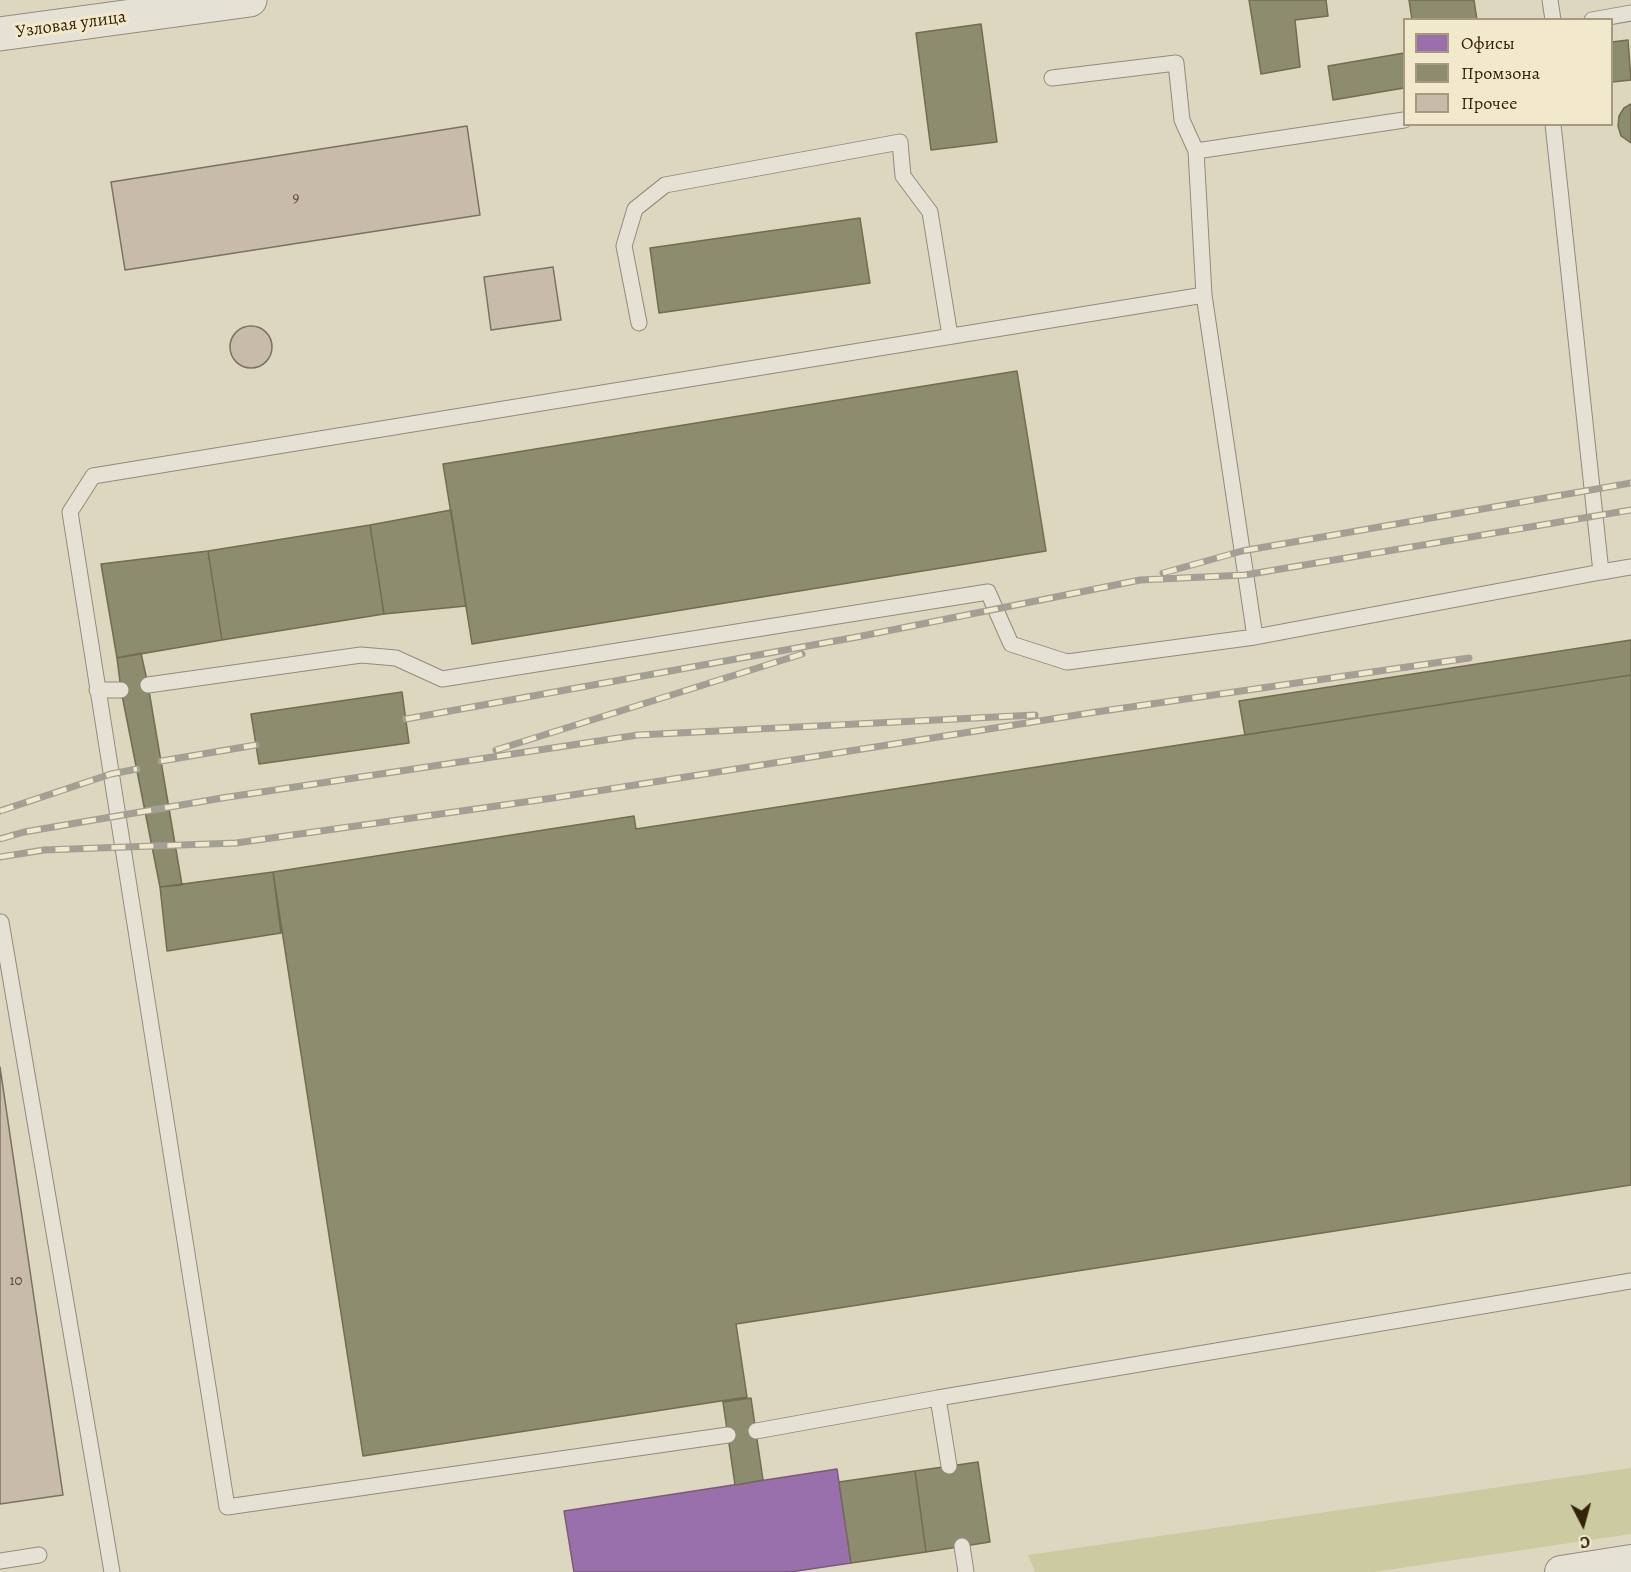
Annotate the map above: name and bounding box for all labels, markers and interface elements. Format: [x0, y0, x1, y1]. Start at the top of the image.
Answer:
street label: Узловая улица [14, 7, 128, 43]
legend [1403, 18, 1613, 126]
text: Офисы [1461, 31, 1515, 55]
text: Промзона [1461, 61, 1540, 85]
text: Прочее [1461, 91, 1517, 115]
house number: 9 [293, 189, 299, 207]
house number: 10 [9, 1272, 23, 1290]
north arrow [1553, 1494, 1613, 1554]
text: С [1579, 1530, 1591, 1553]

